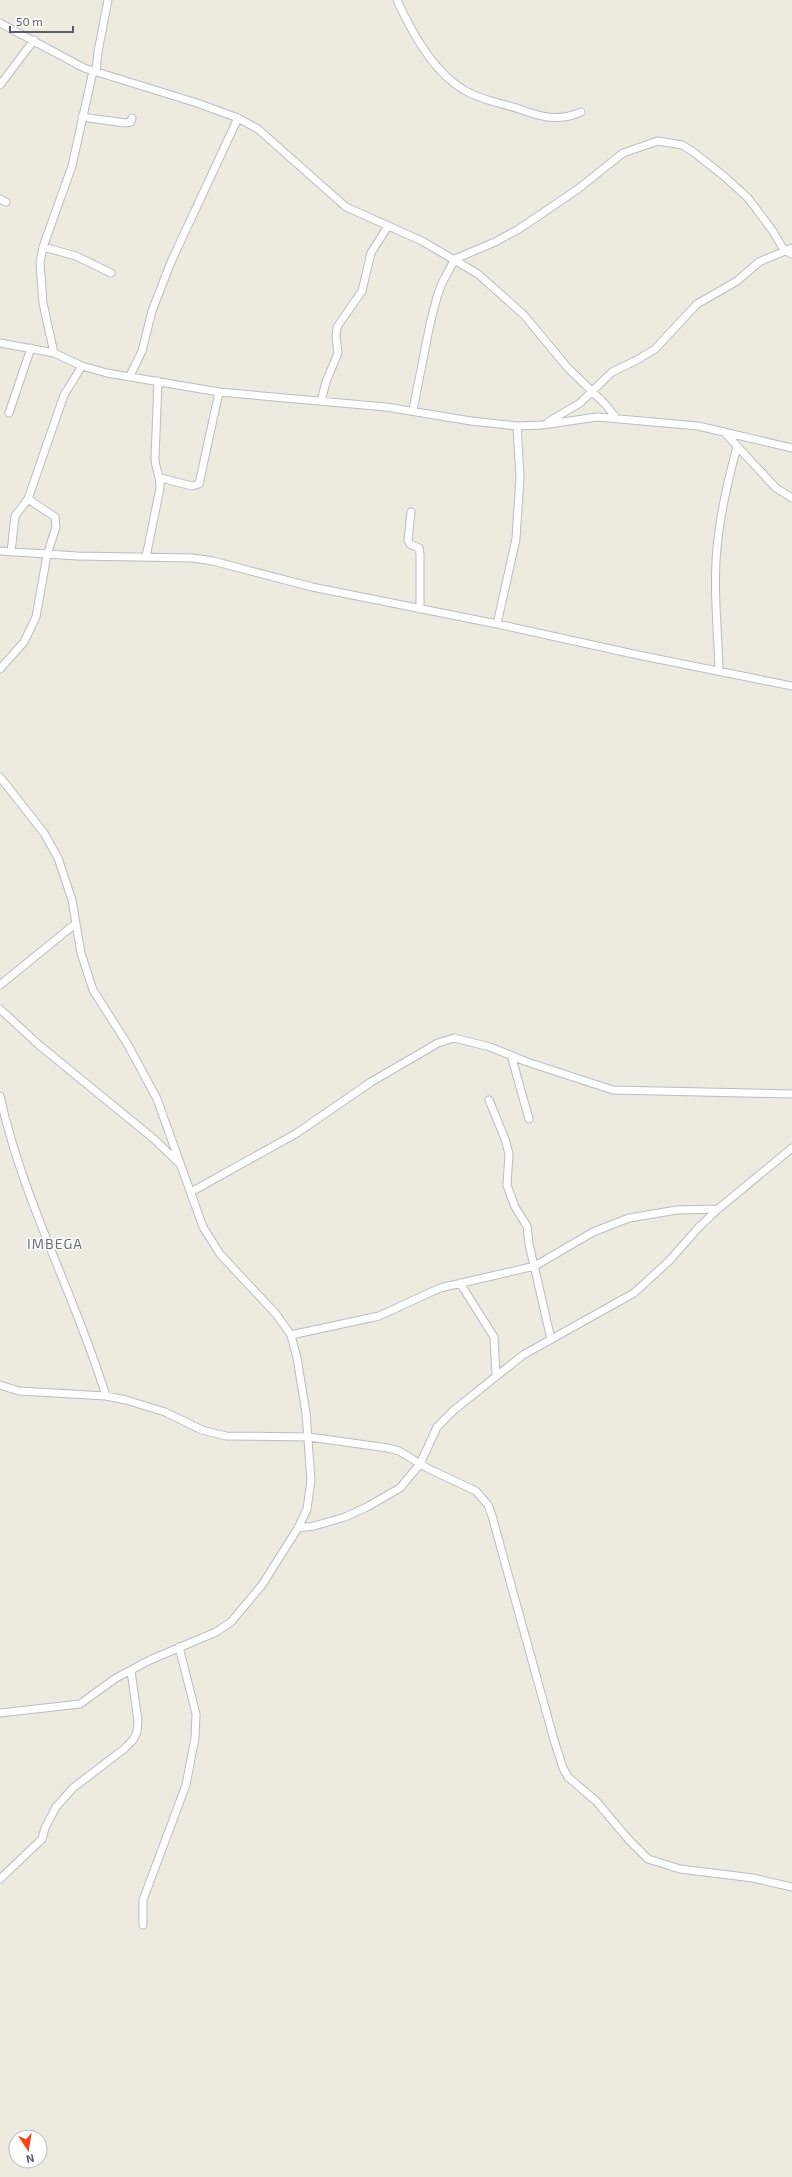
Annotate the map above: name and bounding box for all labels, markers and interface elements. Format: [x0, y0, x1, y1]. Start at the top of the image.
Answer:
scale bar [10, 8, 73, 34]
text: 50 m [16, 14, 43, 28]
district label: IMBEGA [27, 1235, 83, 1252]
north arrow [8, 2129, 48, 2169]
text: N [25, 2152, 35, 2166]

